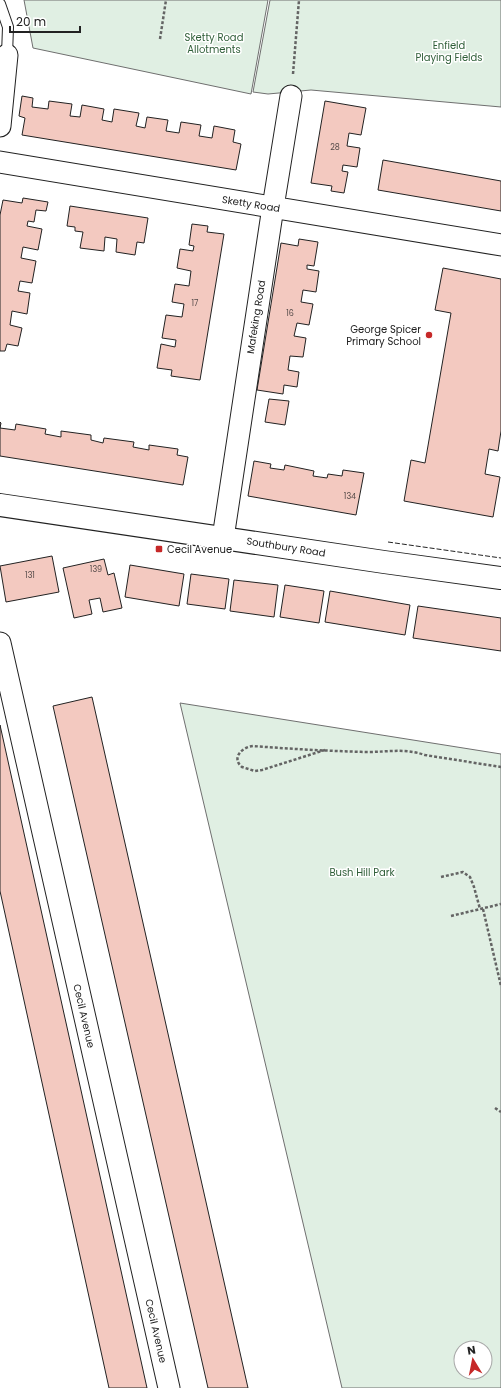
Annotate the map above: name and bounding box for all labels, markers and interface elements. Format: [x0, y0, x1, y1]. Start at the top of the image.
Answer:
scale bar [10, 8, 80, 34]
text: 20 m [16, 13, 46, 30]
park label: Sketty Road Allotments [185, 30, 243, 57]
park label: Enfield Playing Fields [415, 38, 483, 65]
house number: 28 [330, 142, 340, 153]
street label: Sketty Road [221, 192, 281, 216]
street label: Mafeking Road [243, 279, 269, 355]
house number: 17 [192, 298, 199, 309]
house number: 16 [286, 308, 294, 319]
place label: George Spicer Primary School [346, 322, 421, 349]
marker: George Spicer Primary School [424, 330, 434, 340]
house number: 134 [344, 491, 356, 502]
street label: Southbury Road [245, 533, 327, 561]
place label: Cecil Avenue [167, 542, 232, 557]
marker: Cecil Avenue [154, 544, 164, 554]
house number: 139 [90, 564, 102, 575]
house number: 131 [25, 570, 35, 581]
park label: Bush Hill Park [329, 865, 395, 880]
street label: Cecil Avenue [69, 983, 99, 1049]
street label: Cecil Avenue [141, 1298, 171, 1364]
north arrow [453, 1340, 493, 1380]
text: N [466, 1342, 477, 1359]

